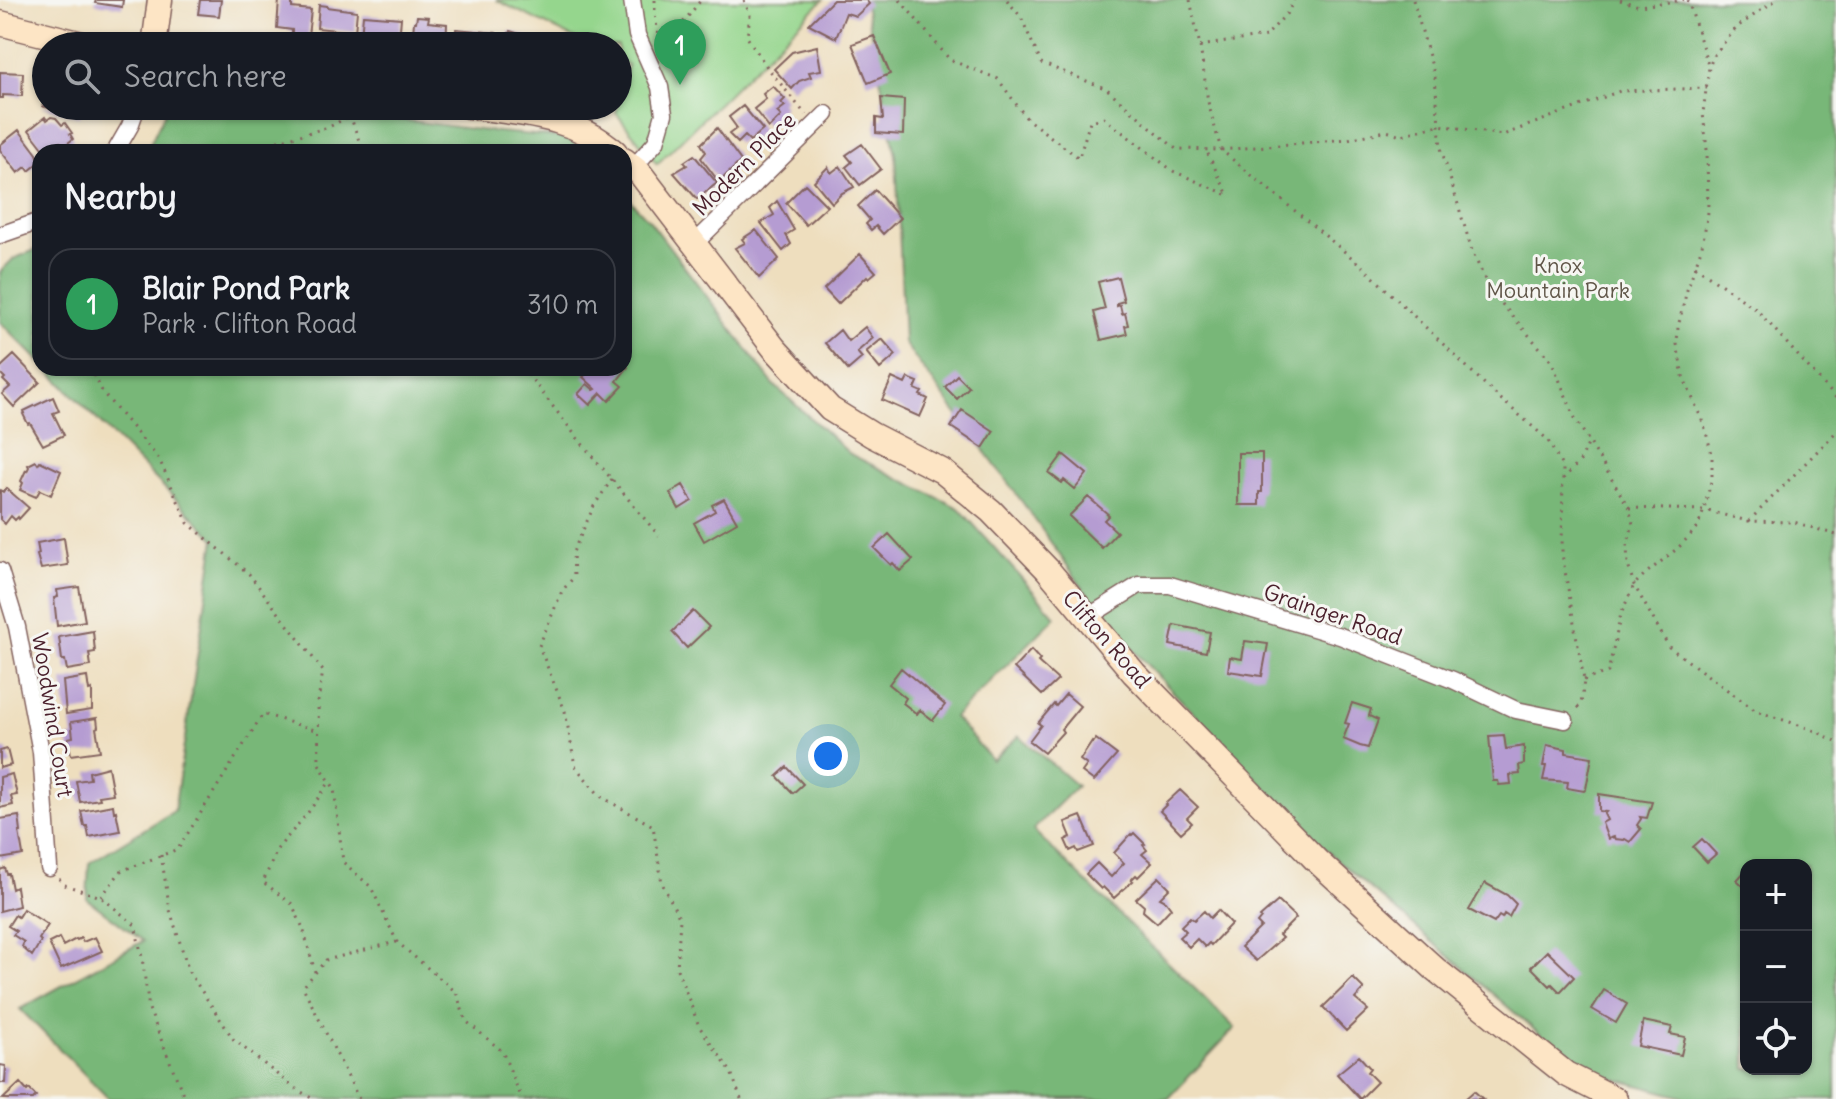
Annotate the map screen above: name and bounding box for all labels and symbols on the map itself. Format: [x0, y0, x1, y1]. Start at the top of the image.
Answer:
pin: 1 [654, 19, 706, 85]
street label: Modern Place [686, 106, 802, 222]
park label: Knox Mountain Park [1486, 251, 1630, 304]
street label: Grainger Road [1260, 577, 1406, 651]
street label: Clifton Road [1057, 584, 1157, 694]
street label: Woodwind Court [26, 631, 80, 799]
your location [808, 736, 848, 776]

